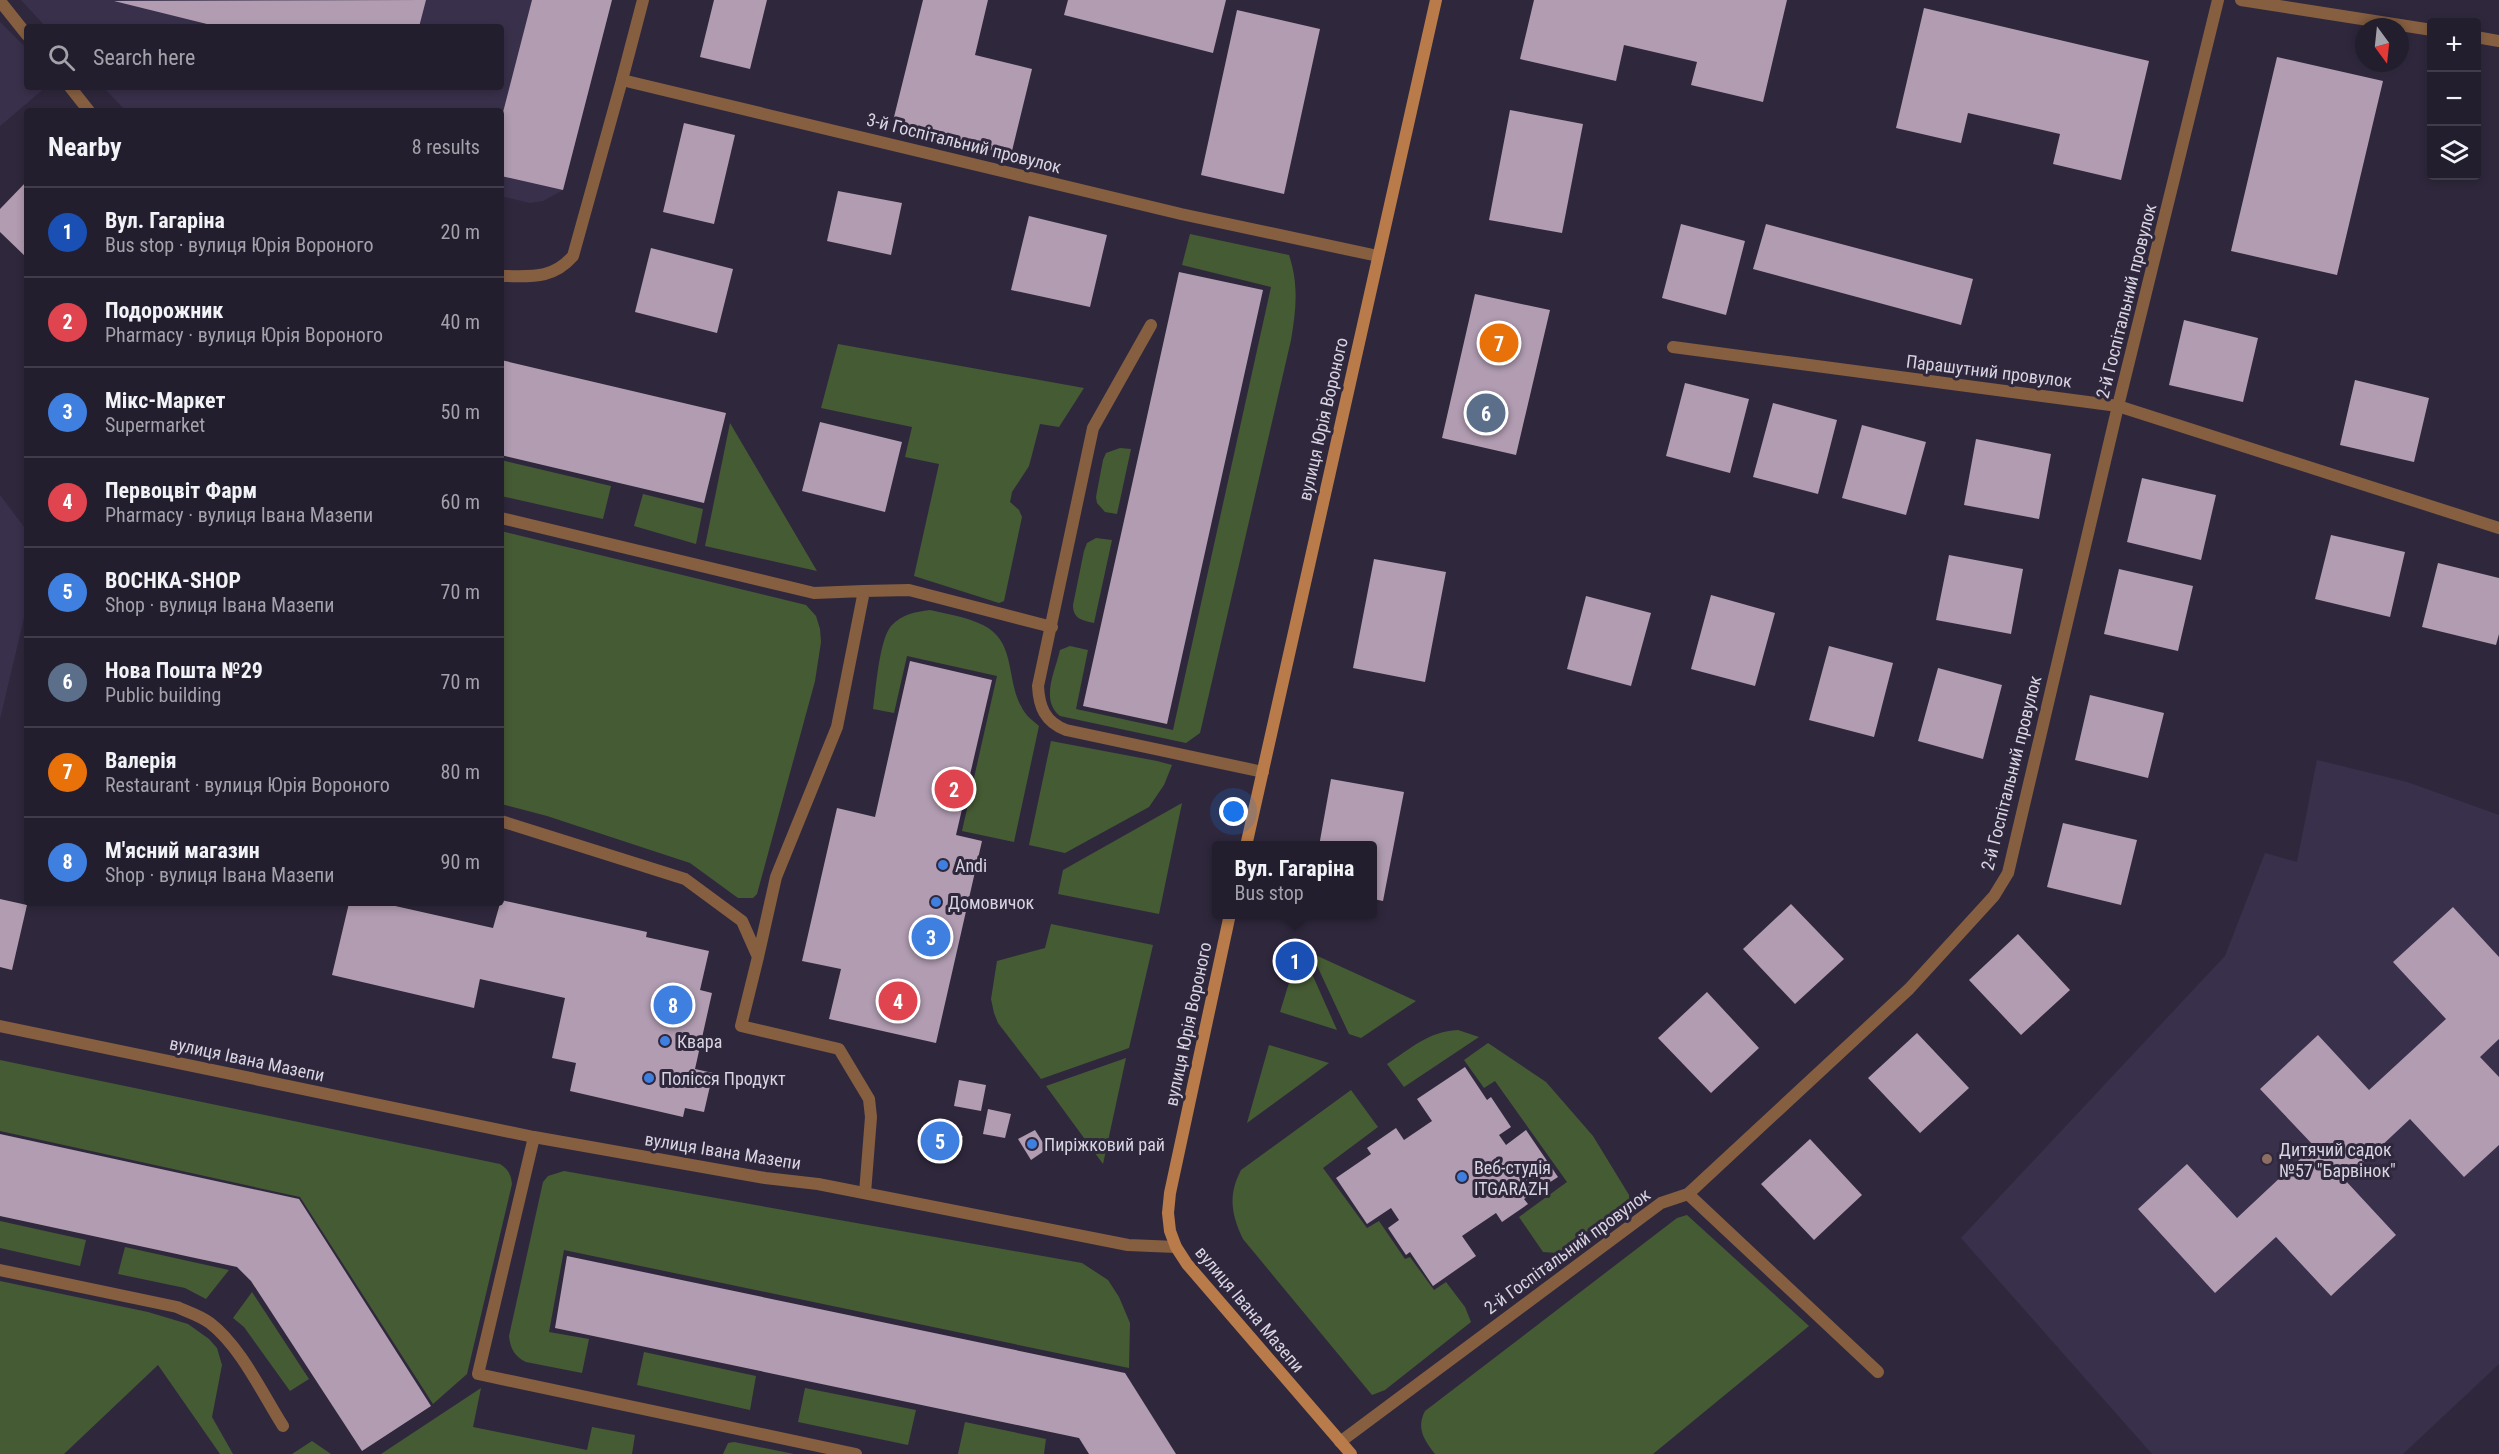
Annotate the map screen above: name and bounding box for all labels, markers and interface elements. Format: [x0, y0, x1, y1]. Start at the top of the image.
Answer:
north arrow [2355, 18, 2409, 72]
map controls [2427, 18, 2481, 180]
button: + [2427, 18, 2481, 72]
search box [24, 24, 504, 90]
icon: search [45, 41, 78, 74]
text: Search here [93, 45, 195, 70]
button: − [2427, 72, 2481, 126]
street label: 3-й Госпітальний провулок [864, 109, 1064, 177]
button: layers [2427, 126, 2481, 180]
text: Nearby [48, 132, 122, 162]
text: 8 results [412, 135, 480, 159]
street label: 2-й Госпітальний провулок [2092, 201, 2160, 401]
text: Вул. Гагаріна [105, 208, 225, 233]
text: 1 [62, 220, 73, 244]
text: 20 m [441, 220, 480, 244]
text: Bus stop · вулиця Юрія Вороного [105, 233, 374, 257]
text: Подорожник [105, 298, 223, 323]
text: 2 [62, 310, 73, 334]
text: 40 m [441, 310, 480, 334]
pin: 7 [1480, 320, 1518, 366]
text: Pharmacy · вулиця Юрія Вороного [105, 323, 383, 347]
street label: вулиця Юрія Вороного [1294, 335, 1352, 503]
street label: Парашутний провулок [1905, 350, 2073, 392]
text: Мікс-Маркет [105, 388, 225, 413]
pin: 6 [1466, 390, 1506, 436]
text: 3 [62, 400, 73, 424]
text: 50 m [441, 400, 480, 424]
text: Supermarket [105, 413, 205, 437]
text: Первоцвіт Фарм [105, 478, 257, 503]
text: 4 [62, 490, 73, 514]
text: 60 m [441, 490, 480, 514]
text: Pharmacy · вулиця Івана Мазепи [105, 503, 373, 527]
text: BOCHKA-SHOP [105, 568, 241, 593]
text: 5 [62, 580, 73, 604]
text: 70 m [441, 580, 480, 604]
text: Shop · вулиця Івана Мазепи [105, 593, 334, 617]
text: Нова Пошта №29 [105, 658, 263, 683]
text: 6 [62, 670, 73, 694]
text: 70 m [441, 670, 480, 694]
street label: 2-й Госпітальний провулок [1977, 673, 2045, 873]
text: Public building [105, 683, 221, 707]
text: Валерія [105, 748, 177, 773]
text: 7 [62, 760, 73, 784]
text: 80 m [441, 760, 480, 784]
pin: 2 [934, 766, 974, 812]
text: Restaurant · вулиця Юрія Вороного [105, 773, 390, 797]
your location [1219, 797, 1248, 826]
text: М'ясний магазин [105, 838, 260, 863]
popup [1212, 841, 1377, 919]
text: 8 [62, 850, 73, 874]
text: 90 m [441, 850, 480, 874]
place label: Andi [955, 855, 987, 876]
text: Вул. Гагаріна [1235, 856, 1354, 881]
marker: Andi [936, 858, 950, 872]
text: Shop · вулиця Івана Мазепи [105, 863, 334, 887]
text: Bus stop [1235, 881, 1304, 905]
place label: Домовичок [948, 892, 1034, 913]
marker: Домовичок [929, 895, 943, 909]
pin: 3 [912, 914, 950, 960]
pin: 1 [1276, 938, 1314, 984]
street label: вулиця Юрія Вороного [1160, 940, 1216, 1108]
pin: 4 [878, 978, 918, 1024]
pin: 8 [654, 982, 692, 1028]
place label: Квара [677, 1031, 722, 1052]
street label: вулиця Івана Мазепи [168, 1032, 326, 1086]
marker: Квара [658, 1034, 672, 1048]
place label: Полісся Продукт [661, 1068, 786, 1089]
marker: Полісся Продукт [642, 1071, 656, 1085]
pin: 5 [920, 1118, 960, 1164]
street label: вулиця Івана Мазепи [643, 1128, 803, 1174]
place label: Пиріжковий рай [1044, 1134, 1165, 1155]
marker: Пиріжковий рай [1025, 1137, 1039, 1151]
place label: Дитячий садок №57 "Барвінок" [2279, 1139, 2396, 1181]
marker: Дитячий садок №57 "Барвінок" [2260, 1152, 2274, 1166]
place label: Веб-студія ITGARAZH [1474, 1157, 1551, 1199]
marker: Веб-студія ITGARAZH [1455, 1170, 1469, 1184]
street label: 2-й Госпітальний провулок [1480, 1184, 1654, 1318]
street label: вулиця Івана Мазепи [1191, 1242, 1309, 1376]

